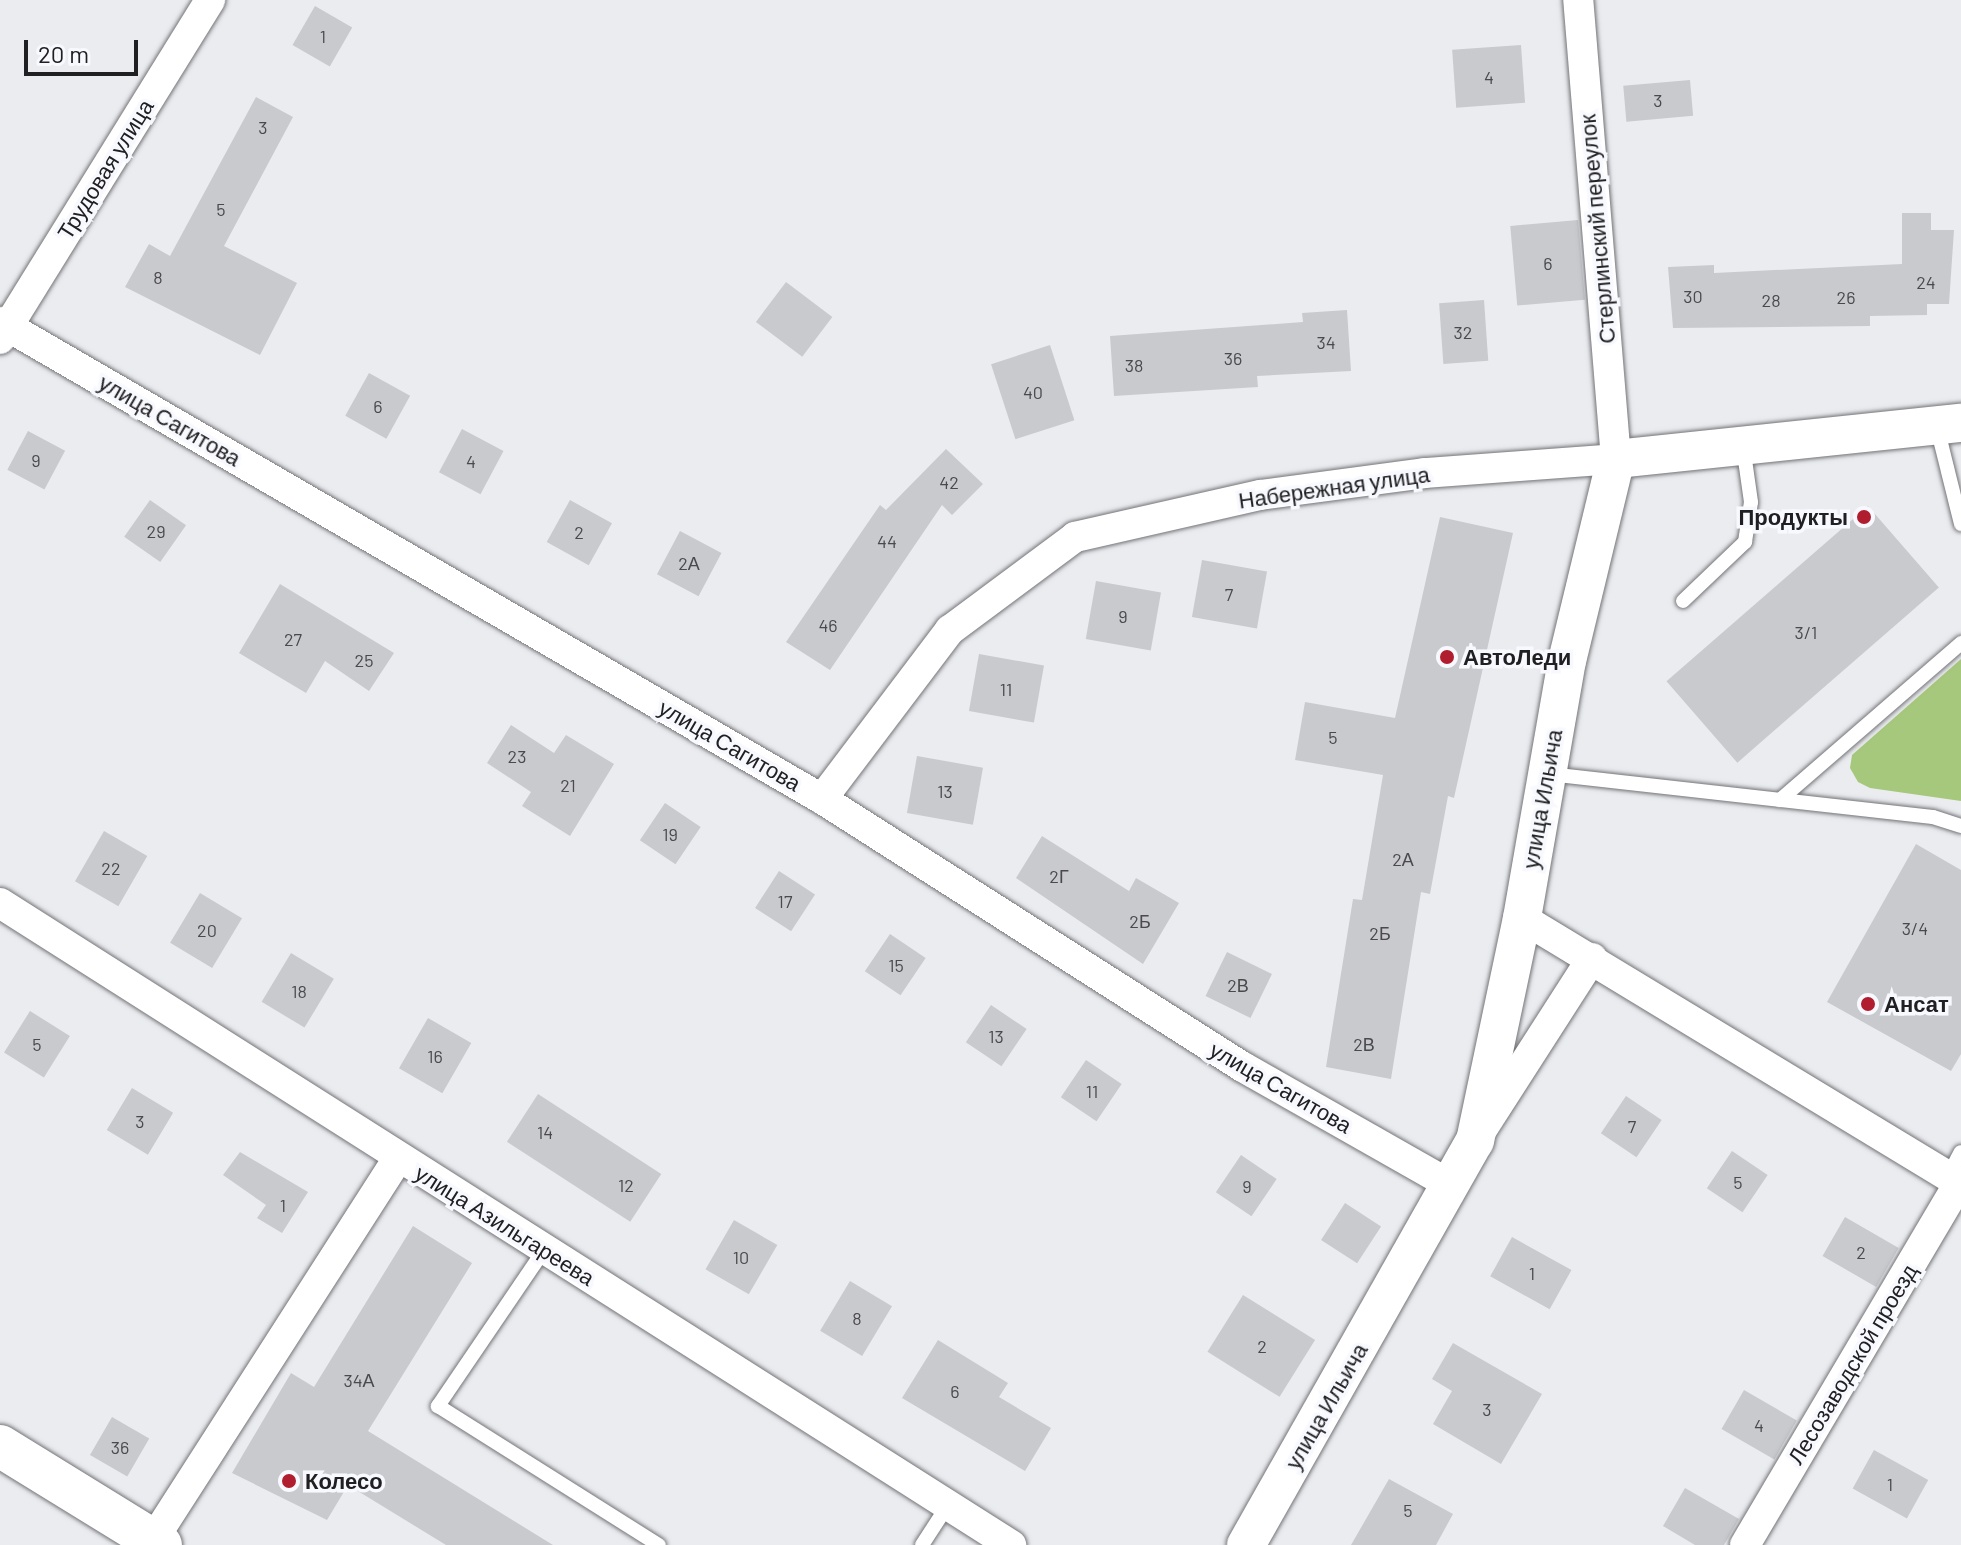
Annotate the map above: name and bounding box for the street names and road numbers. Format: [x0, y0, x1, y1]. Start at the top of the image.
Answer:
street label: Трудовая улица [51, 94, 159, 244]
street label: Стерлинский переулок [1574, 113, 1620, 345]
street label: улица Сагитова [94, 369, 246, 471]
street label: Набережная улица [1237, 461, 1431, 513]
street label: улица Сагитова [654, 694, 806, 796]
street label: улица Ильича [1517, 727, 1567, 871]
street label: улица Сагитова [1205, 1036, 1357, 1138]
street label: улица Азильгареева [410, 1159, 600, 1291]
street label: Лесозаводской проезд [1782, 1259, 1922, 1469]
street label: улица Ильича [1279, 1338, 1373, 1474]

